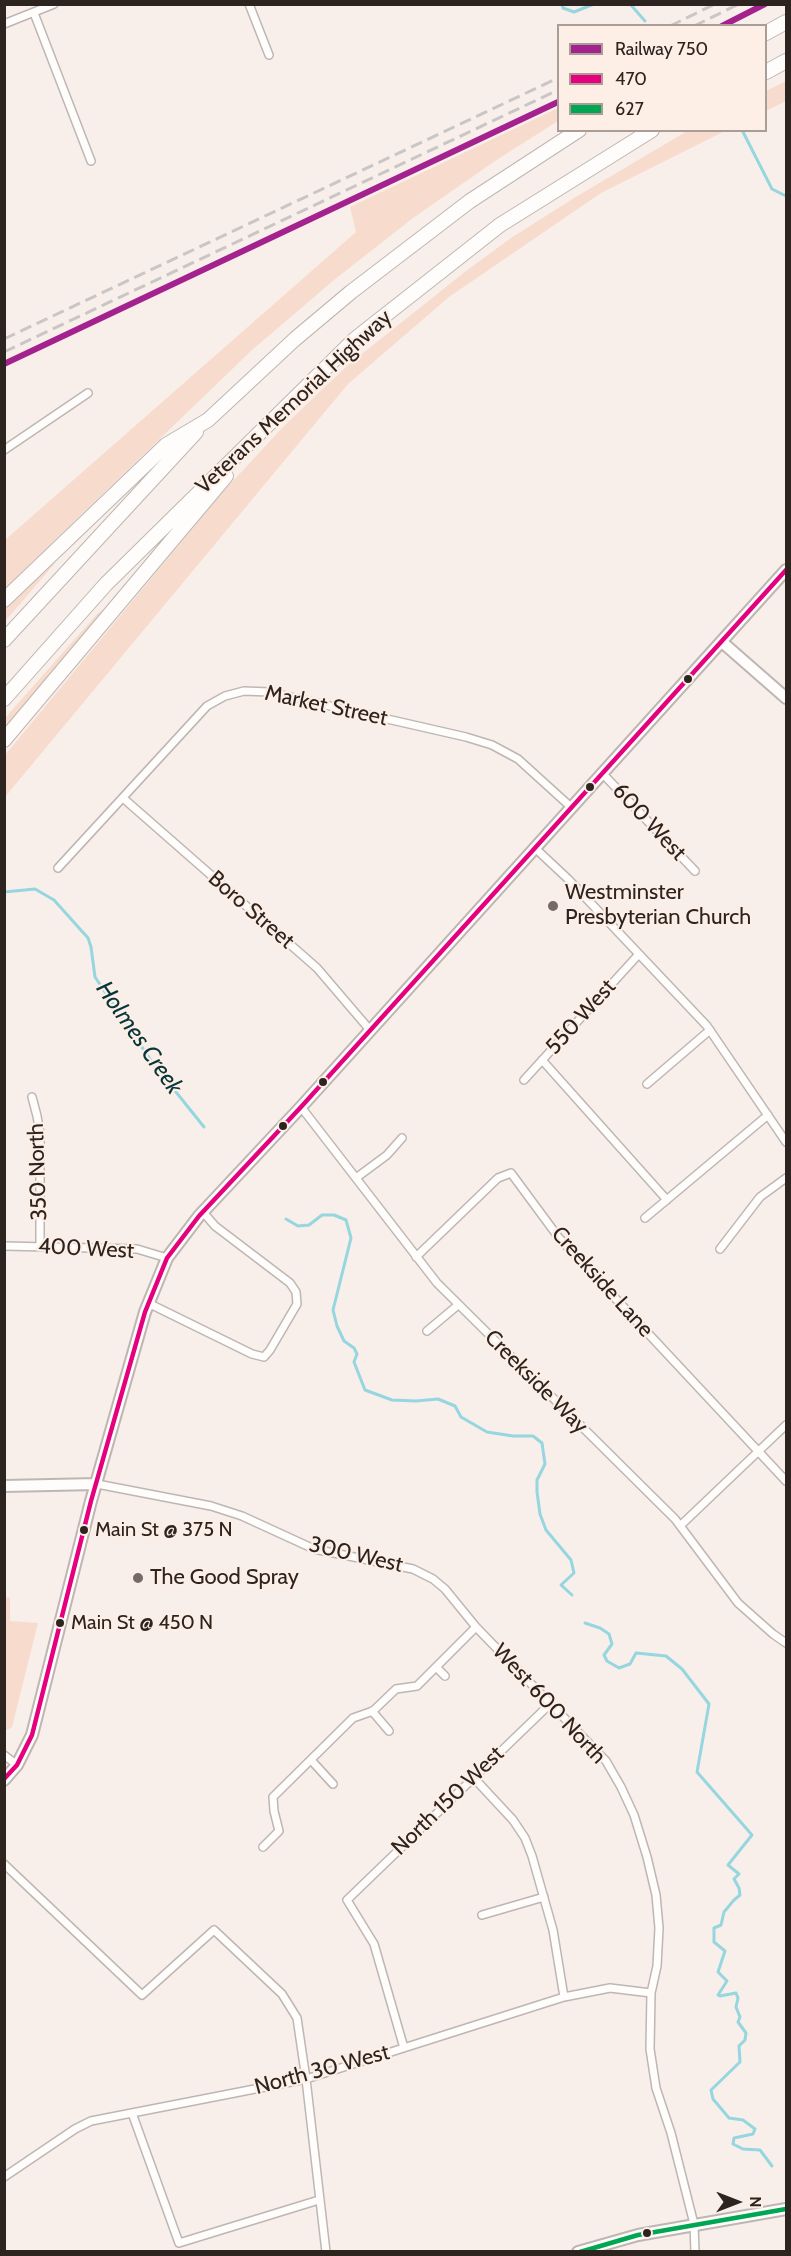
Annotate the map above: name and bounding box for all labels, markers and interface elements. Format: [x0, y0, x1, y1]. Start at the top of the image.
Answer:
legend [557, 24, 767, 132]
text: Railway 750 [615, 38, 708, 60]
text: 470 [615, 68, 647, 90]
text: 627 [615, 98, 644, 120]
street label: Veterans Memorial Highway [191, 304, 397, 500]
unlabelled marker [682, 673, 694, 685]
street label: Market Street [262, 680, 390, 732]
street label: 600 West [607, 778, 691, 866]
unlabelled marker [584, 781, 596, 793]
street label: Boro Street [203, 865, 299, 955]
place label: Westminster Presbyterian Church [565, 880, 751, 932]
marker: Westminster Presbyterian Church [546, 899, 560, 913]
street label: 550 West [540, 974, 622, 1060]
water label: Holmes Creek [89, 976, 189, 1100]
unlabelled marker [317, 1076, 329, 1088]
unlabelled marker [277, 1120, 289, 1132]
street label: 350 North [23, 1123, 53, 1221]
street label: Creekside Lane [545, 1221, 659, 1343]
street label: 400 West [37, 1233, 135, 1265]
street label: Creekside Way [479, 1325, 593, 1439]
place label: Main St @ 375 N [95, 1518, 233, 1542]
marker: Main St @ 375 N [78, 1524, 90, 1536]
street label: 300 West [307, 1531, 405, 1579]
place label: The Good Spray [150, 1565, 299, 1591]
marker: The Good Spray [131, 1571, 145, 1585]
place label: Main St @ 450 N [71, 1611, 213, 1635]
marker: Main St @ 450 N [54, 1617, 66, 1629]
street label: West 600 North [487, 1639, 611, 1769]
street label: North 150 West [386, 1741, 510, 1861]
street label: North 30 West [252, 2039, 392, 2101]
north arrow [707, 2172, 767, 2232]
text: N [746, 2196, 765, 2208]
unlabelled marker [641, 2227, 653, 2239]

